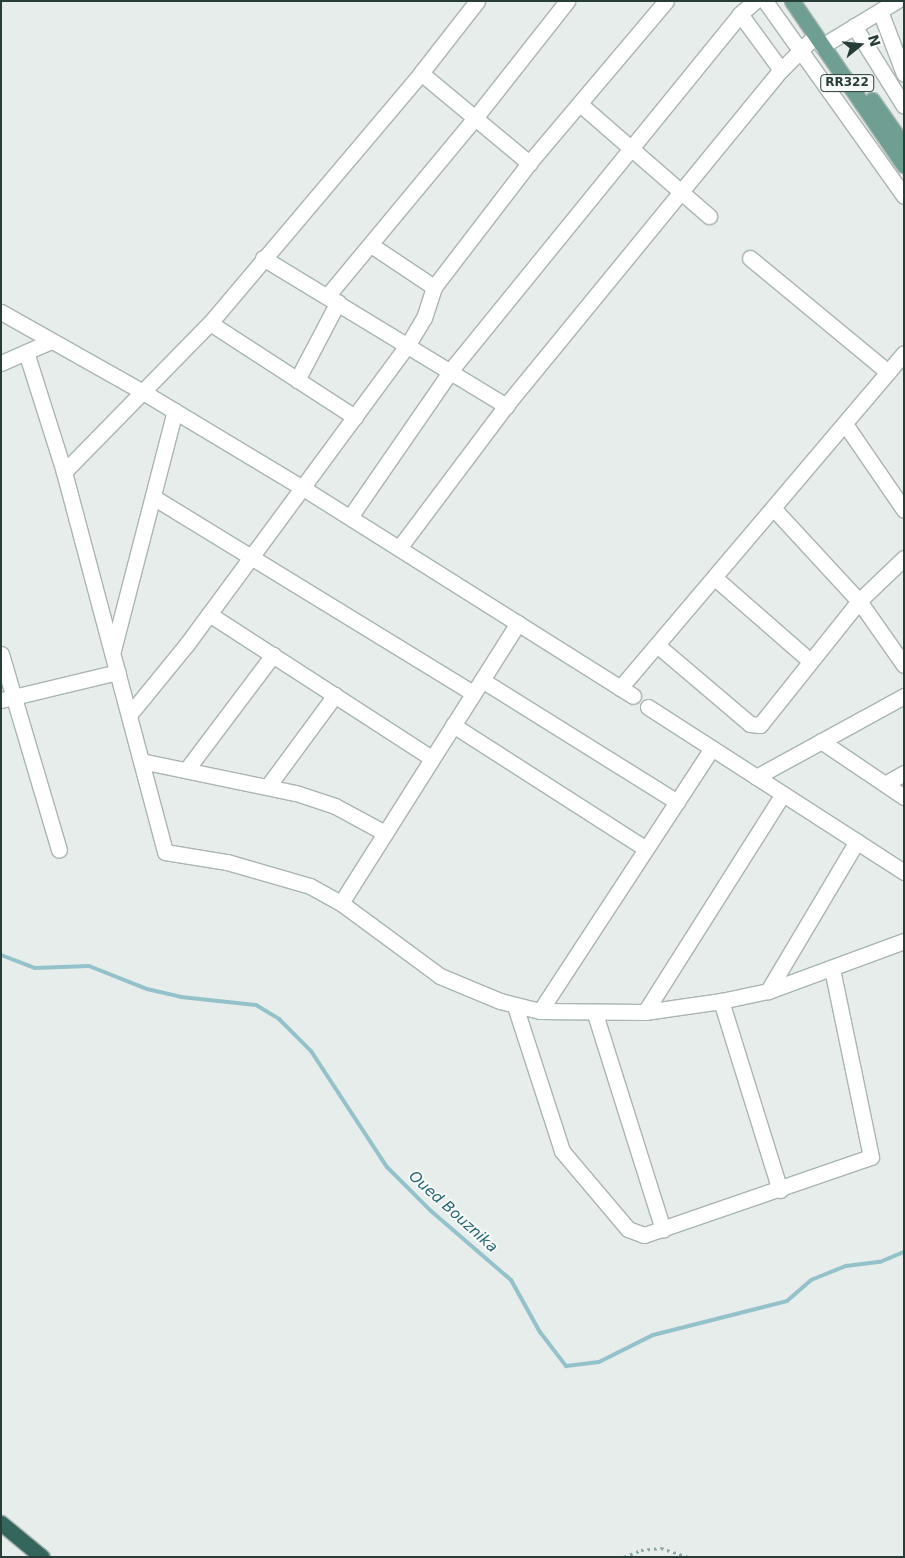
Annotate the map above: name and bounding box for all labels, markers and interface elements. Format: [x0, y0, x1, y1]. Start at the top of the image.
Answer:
north arrow [835, 20, 885, 70]
text: N [865, 33, 884, 49]
road number: RR322 [820, 74, 874, 92]
water label: Oued Bouznika [405, 1167, 501, 1257]

